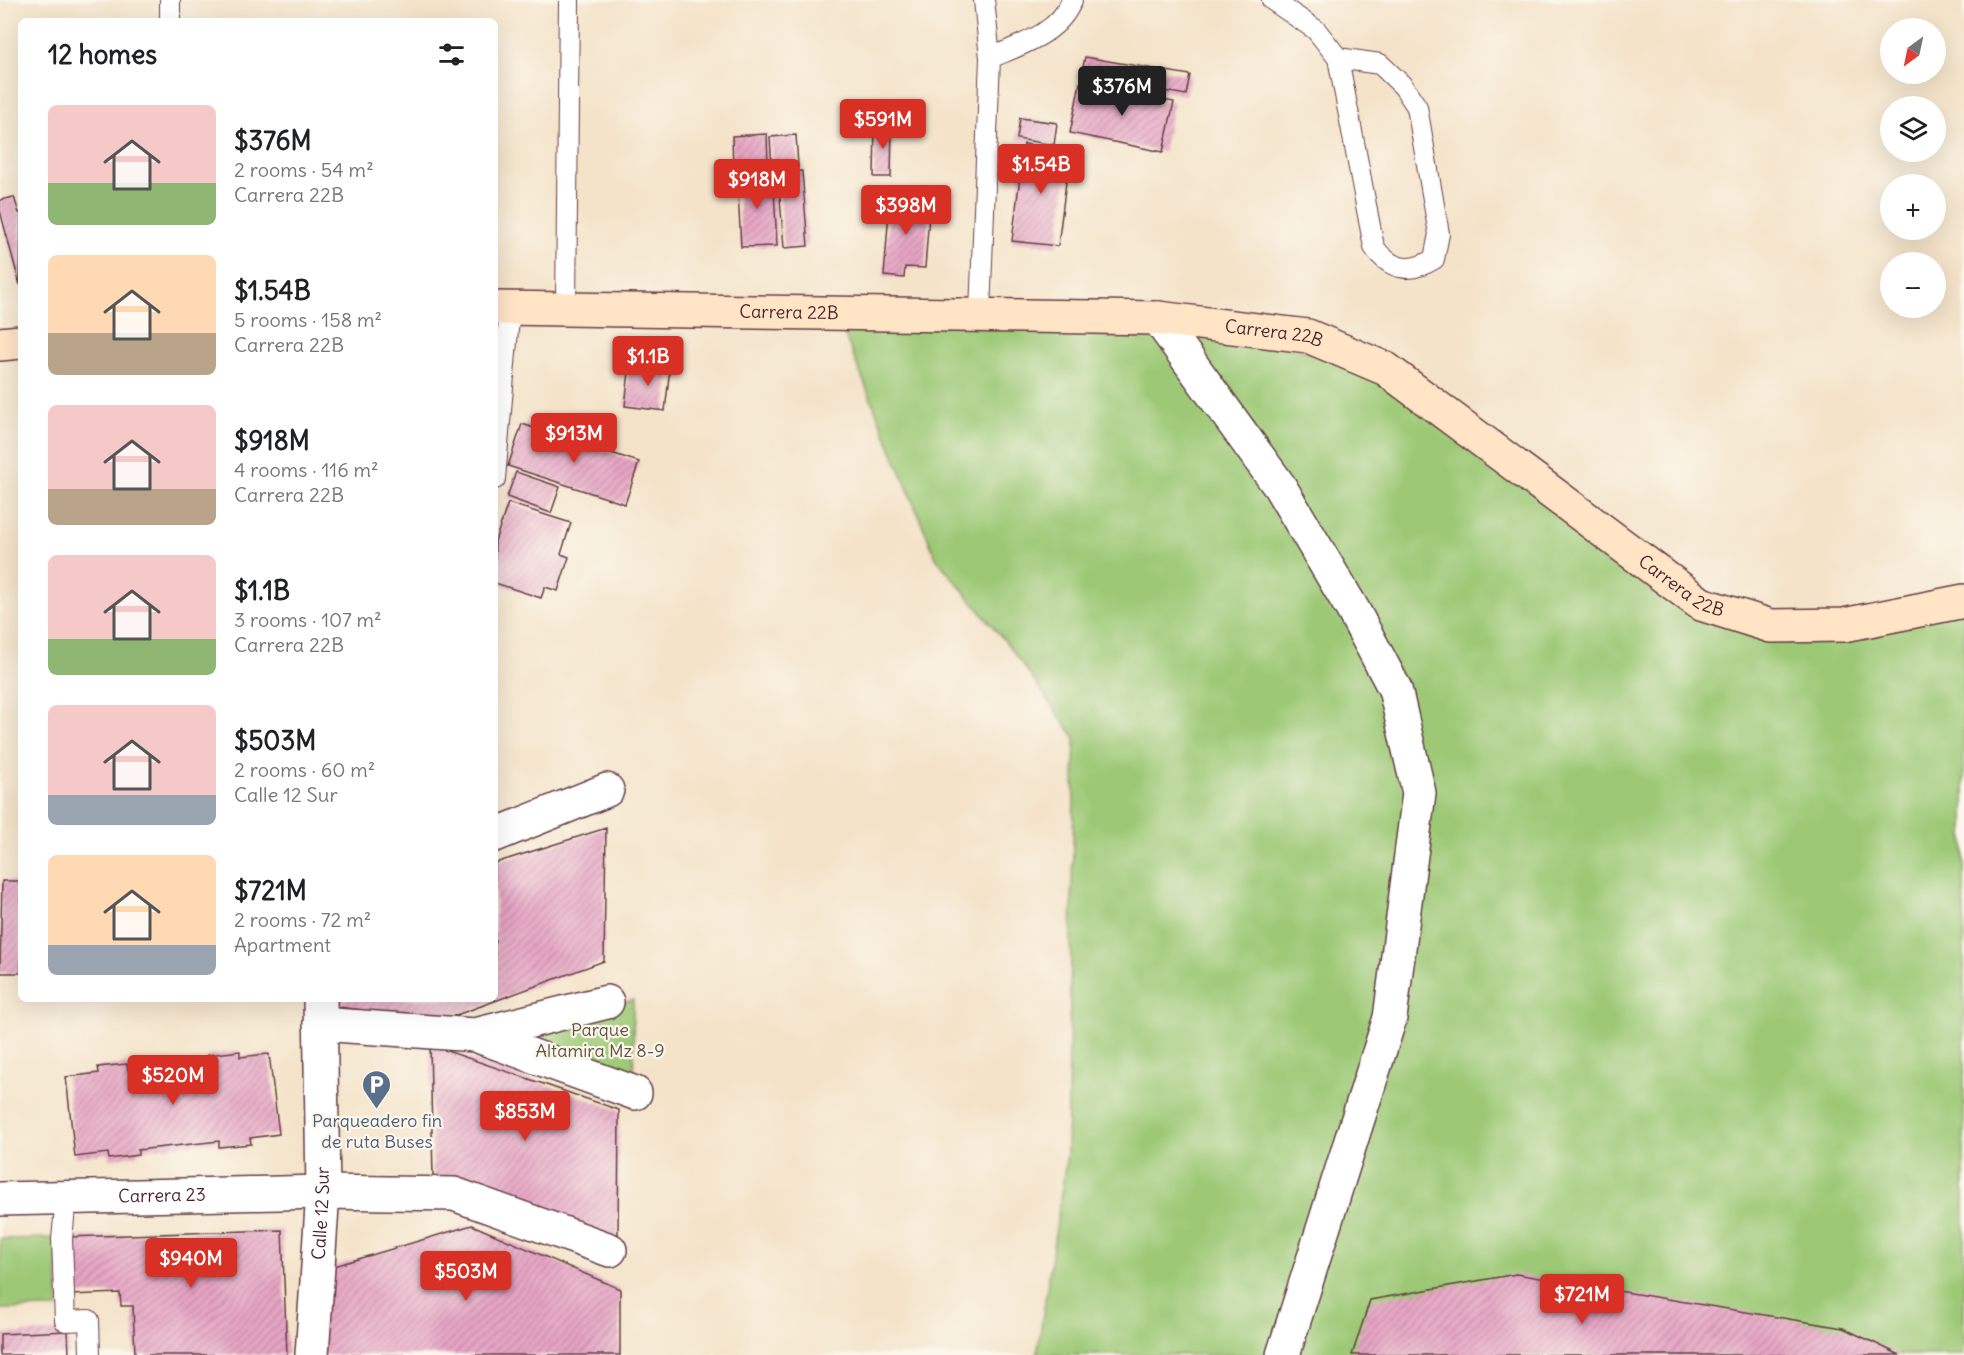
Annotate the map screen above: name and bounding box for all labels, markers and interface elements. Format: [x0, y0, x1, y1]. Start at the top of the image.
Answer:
north arrow [1880, 18, 1946, 84]
map controls [1880, 18, 1946, 318]
text: 12 homes [48, 38, 157, 71]
icon: filters [435, 38, 468, 71]
pin: $376M [1080, 66, 1164, 117]
text: $376M [1092, 73, 1152, 98]
button: layers [1880, 96, 1946, 162]
pin: $591M [841, 99, 925, 150]
text: $591M [854, 106, 912, 131]
text: $376M [234, 124, 312, 157]
icon: home [96, 129, 168, 201]
pin: $1.54B [992, 144, 1090, 195]
text: $1.54B [1012, 151, 1070, 176]
text: 2 rooms · 54 m² [234, 157, 374, 182]
pin: $918M [715, 159, 799, 210]
text: $918M [728, 166, 786, 191]
button: + [1880, 174, 1946, 240]
text: Carrera 22B [234, 182, 344, 207]
pin: $398M [864, 185, 948, 236]
text: $398M [875, 192, 937, 217]
button: − [1880, 252, 1946, 318]
text: $1.54B [234, 274, 311, 307]
icon: home [96, 279, 168, 351]
street label: Carrera 22B [739, 300, 839, 324]
text: 5 rooms · 158 m² [234, 307, 382, 332]
street label: Carrera 22B [1224, 314, 1327, 352]
text: Carrera 22B [234, 332, 344, 357]
pin: $1.1B [606, 336, 690, 387]
text: $1.1B [626, 343, 670, 368]
pin: $913M [532, 413, 616, 464]
text: $913M [545, 420, 603, 445]
text: $918M [234, 424, 310, 457]
icon: home [96, 429, 168, 501]
text: 4 rooms · 116 m² [234, 457, 379, 482]
text: Carrera 22B [234, 482, 344, 507]
street label: Carrera 22B [1634, 549, 1727, 622]
text: $1.1B [234, 574, 290, 607]
icon: home [96, 579, 168, 651]
text: 3 rooms · 107 m² [234, 607, 382, 632]
text: Carrera 22B [234, 632, 344, 657]
text: $503M [234, 724, 316, 757]
icon: home [96, 729, 168, 801]
text: 2 rooms · 60 m² [234, 757, 375, 782]
text: Calle 12 Sur [234, 782, 338, 807]
text: $721M [234, 874, 307, 907]
icon: home [96, 879, 168, 951]
text: 2 rooms · 72 m² [234, 907, 371, 932]
text: Apartment [234, 932, 331, 957]
park label: Parque Altamira Mz 8-9 [535, 1018, 665, 1062]
pin: $520M [131, 1055, 215, 1106]
text: $520M [142, 1062, 204, 1087]
parking icon: Parqueadero fin de ruta Buses [361, 1068, 393, 1110]
pin: $853M [483, 1091, 567, 1142]
text: $853M [494, 1098, 556, 1123]
place label: Parqueadero fin de ruta Buses [312, 1109, 442, 1153]
street label: Calle 12 Sur [306, 1166, 334, 1261]
street label: Carrera 23 [118, 1183, 206, 1207]
pin: $940M [149, 1238, 233, 1289]
text: $940M [159, 1245, 223, 1270]
pin: $503M [424, 1251, 508, 1302]
text: $503M [434, 1258, 498, 1283]
pin: $721M [1540, 1274, 1624, 1325]
text: $721M [1554, 1281, 1610, 1306]

